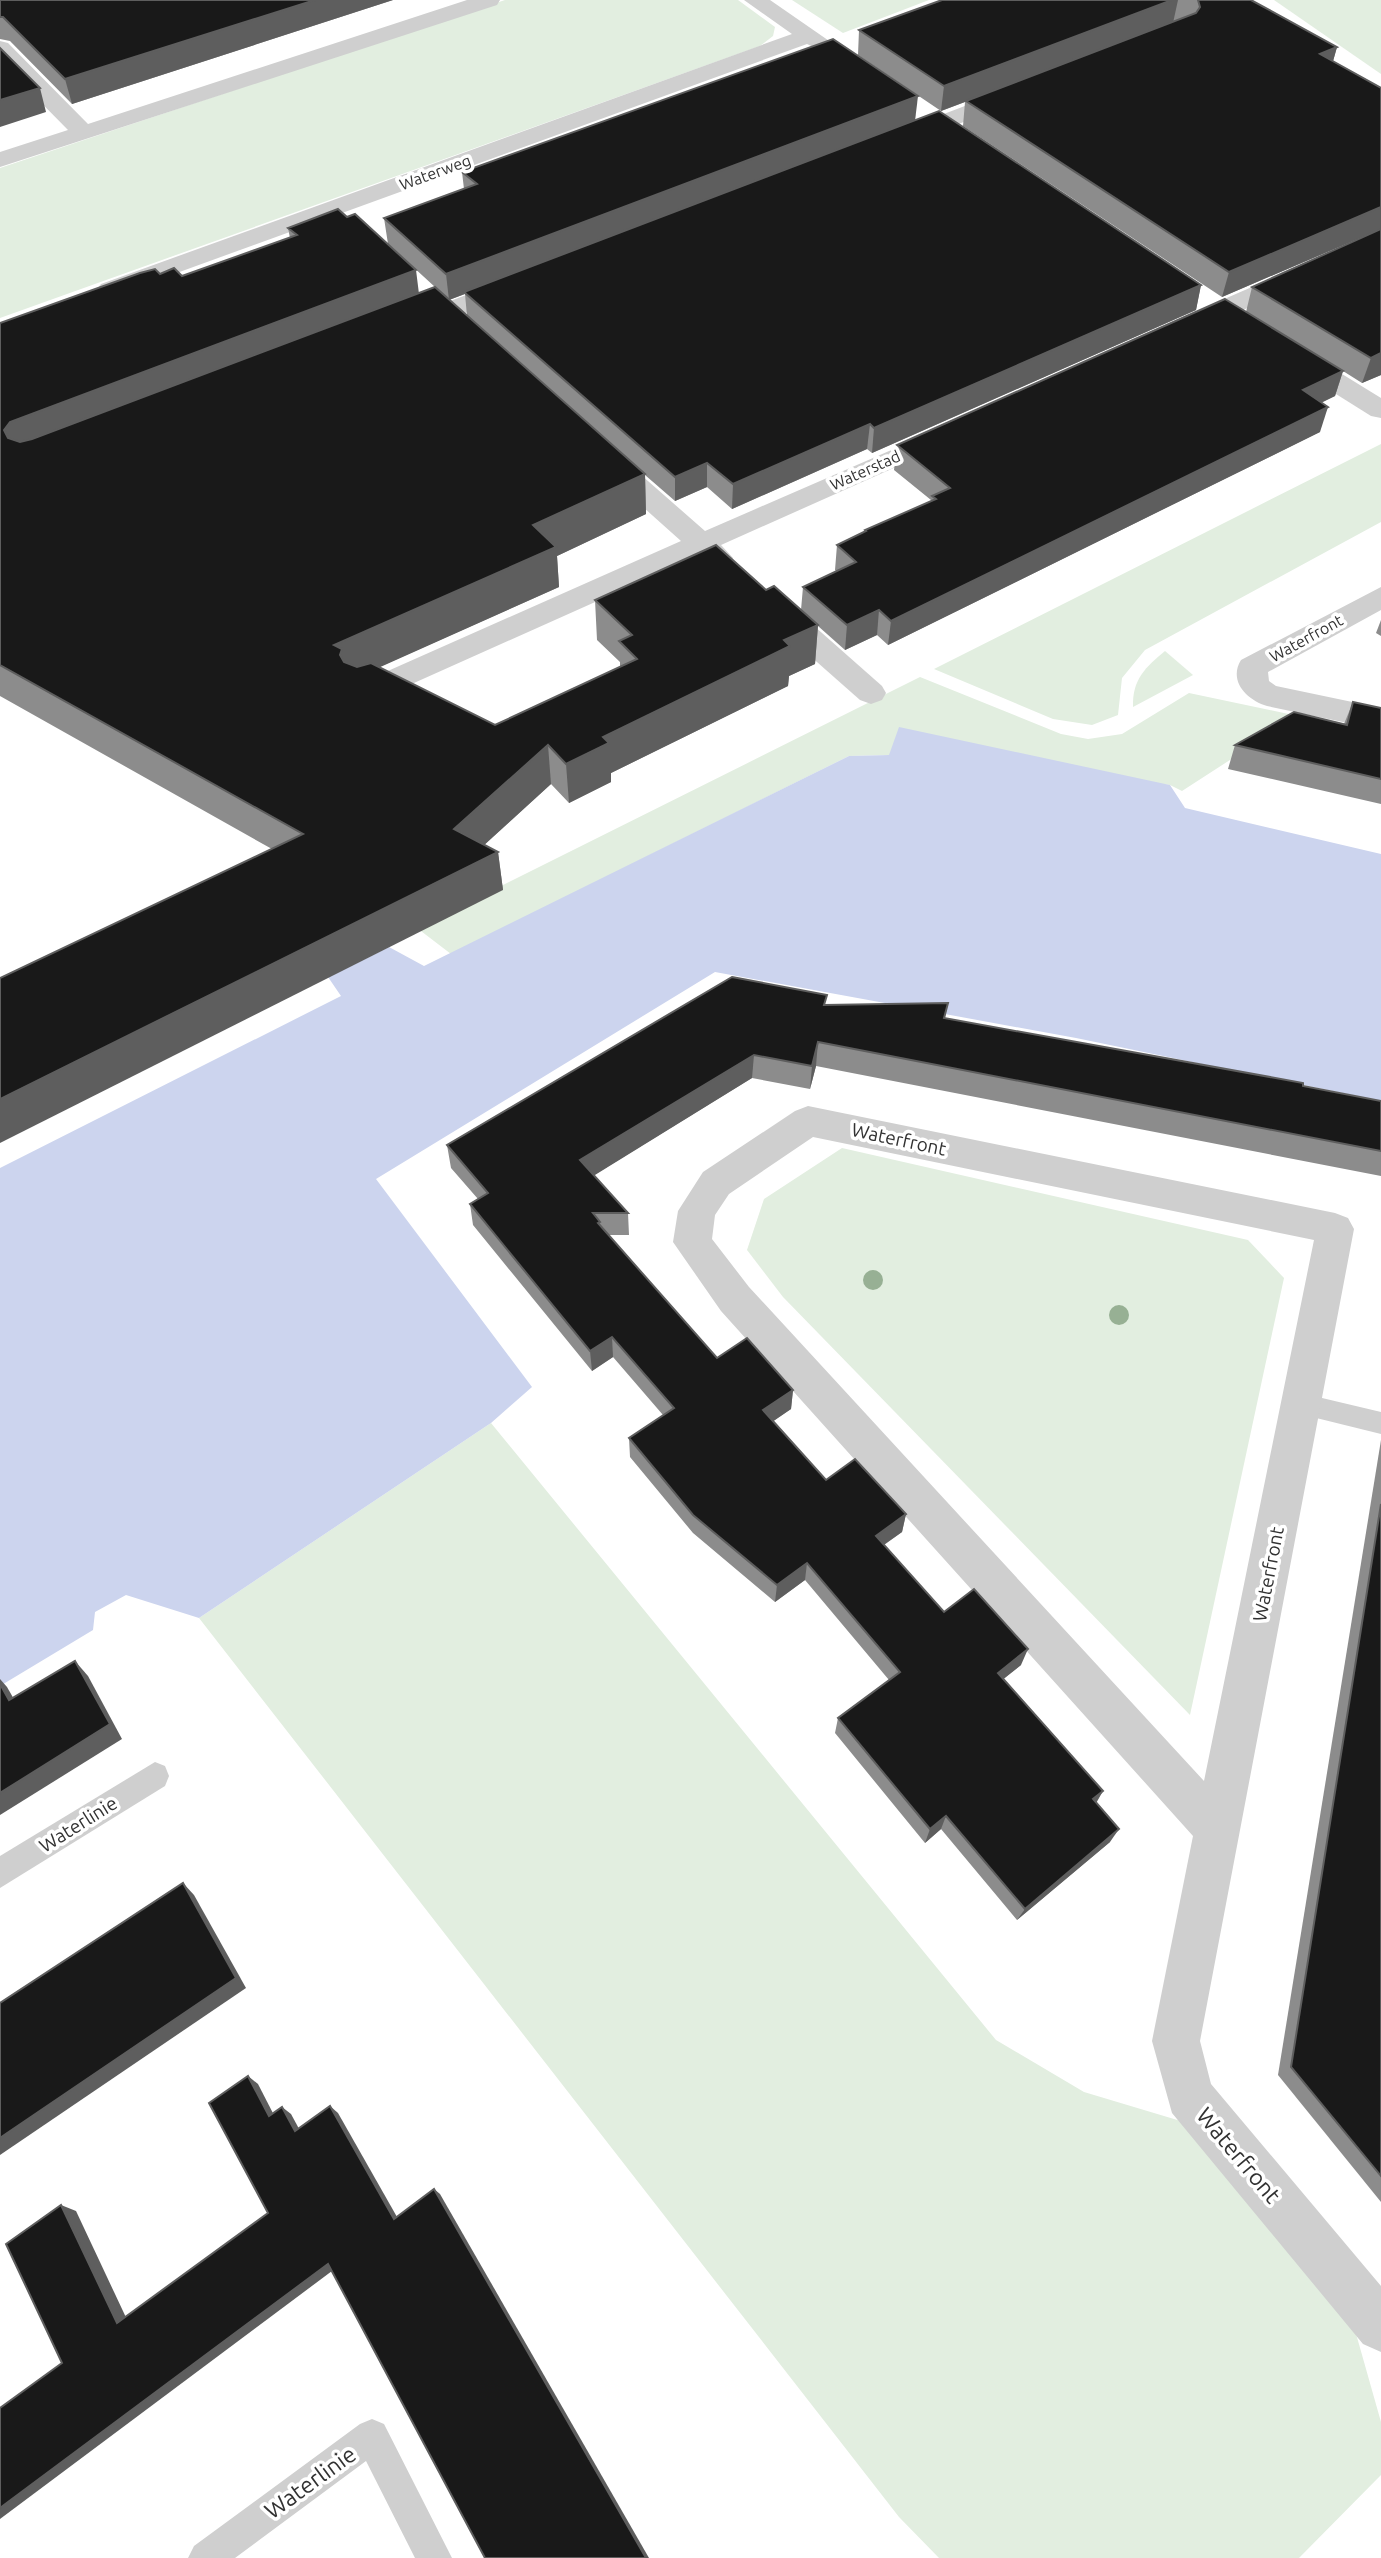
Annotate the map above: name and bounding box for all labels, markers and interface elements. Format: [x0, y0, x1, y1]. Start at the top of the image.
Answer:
street label: Waterweg [397, 151, 473, 193]
street label: Waterstad [827, 447, 903, 493]
street label: Waterfront [1266, 610, 1346, 665]
street label: Waterfront [850, 1118, 949, 1160]
street label: Waterfront [1248, 1524, 1288, 1623]
street label: Waterlinie [35, 1791, 121, 1857]
street label: Waterfront [1192, 2102, 1286, 2208]
street label: Waterlinie [260, 2441, 360, 2523]

